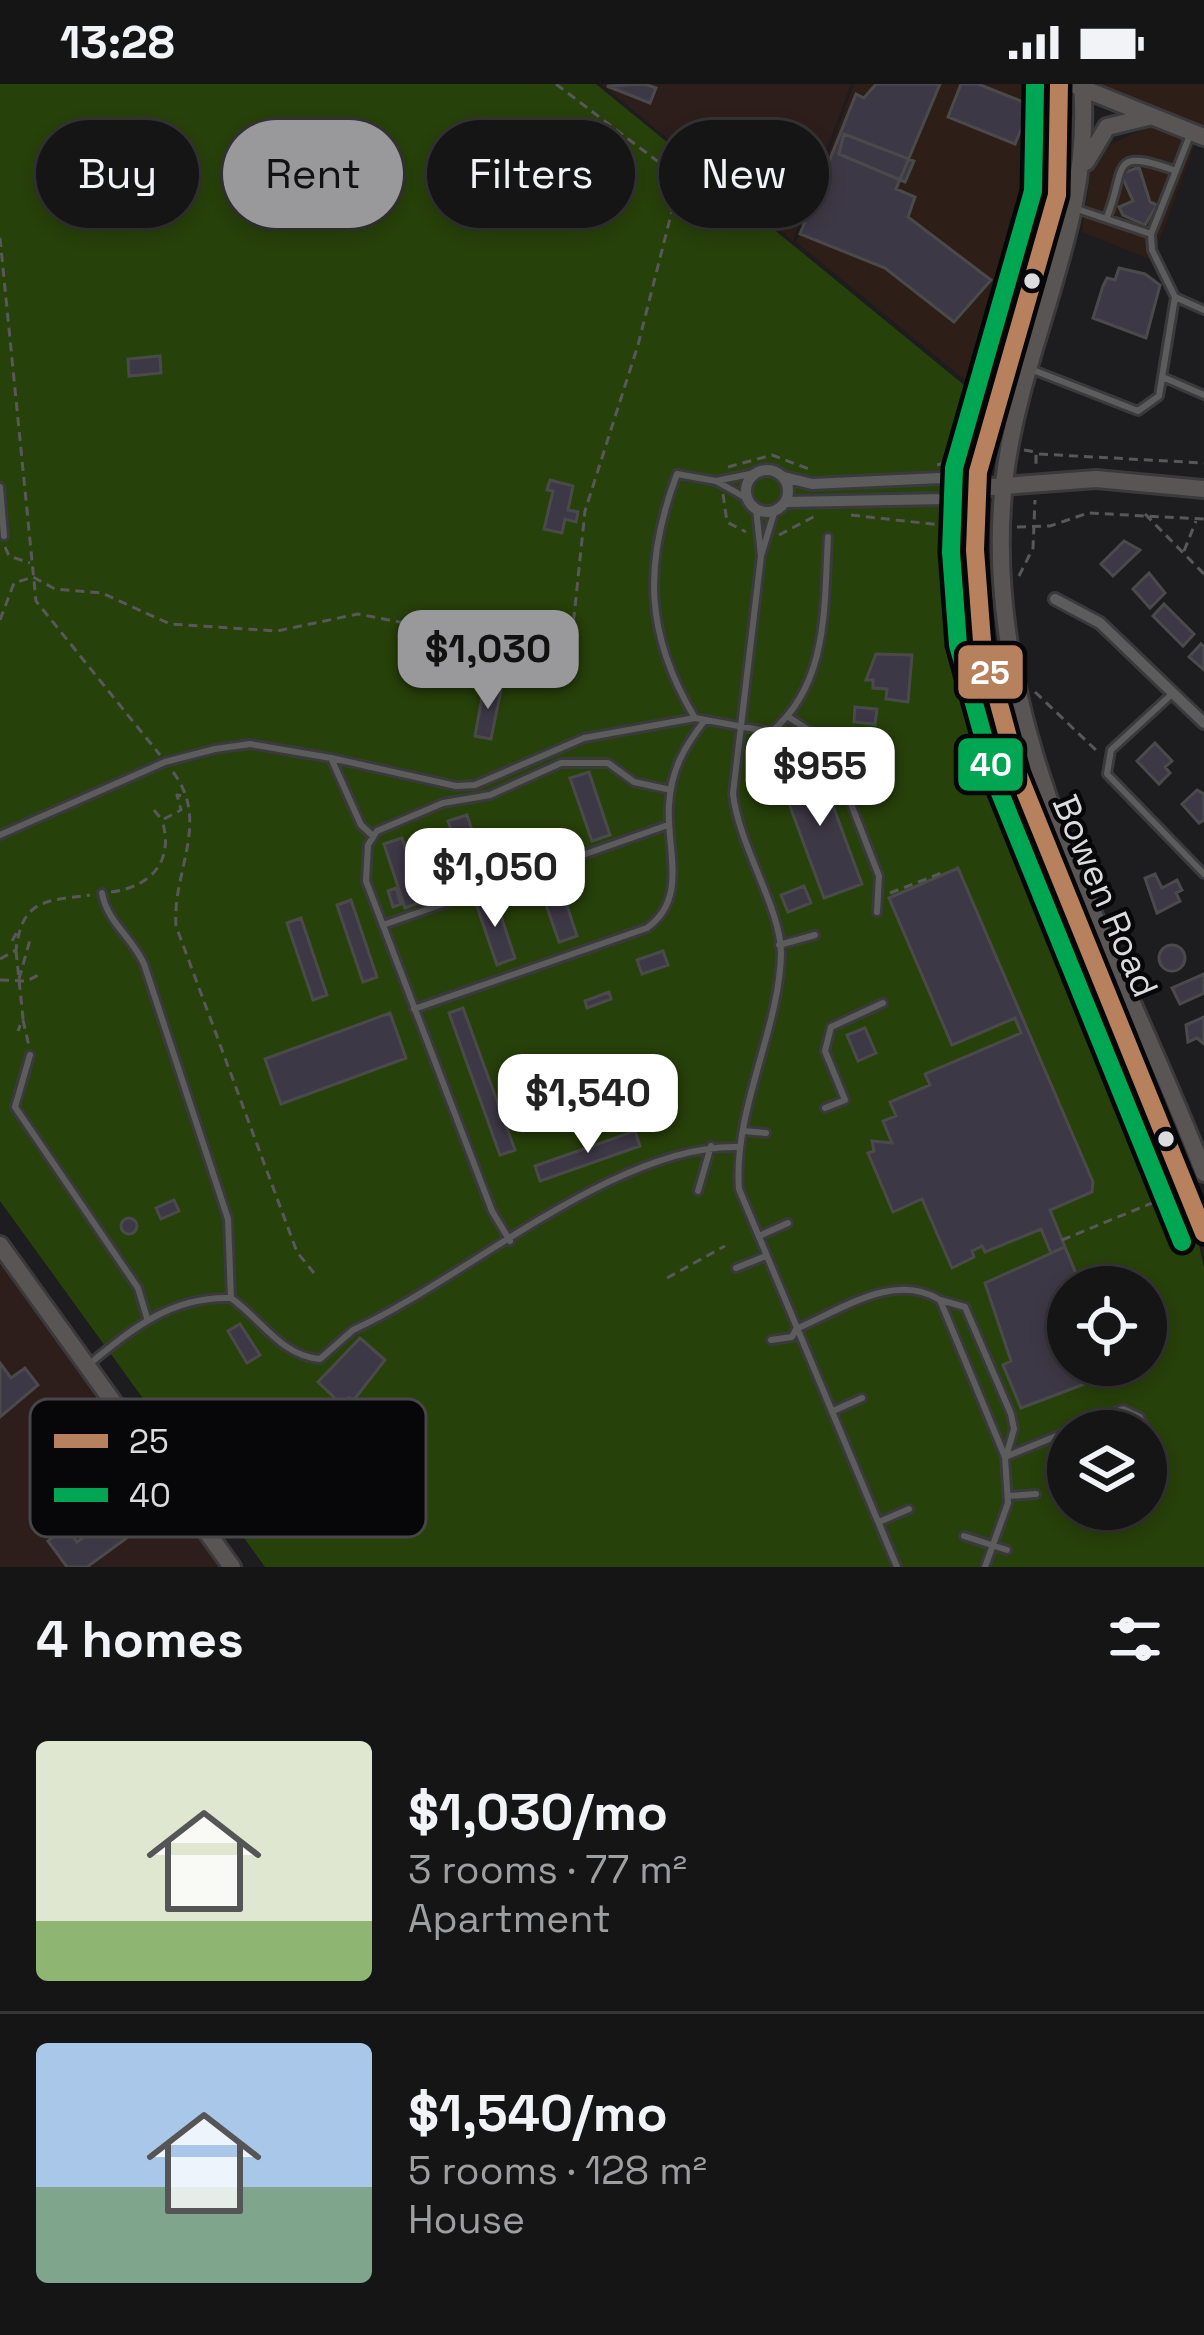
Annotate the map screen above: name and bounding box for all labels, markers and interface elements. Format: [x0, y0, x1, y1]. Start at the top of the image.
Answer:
text: 13:28 [60, 14, 175, 71]
chip: Buy [36, 120, 199, 228]
chip: Rent [223, 120, 403, 228]
chip: Filters [427, 120, 635, 228]
chip: New [659, 120, 829, 228]
unlabelled marker [1021, 270, 1043, 292]
pin: $1,030 [390, 610, 586, 712]
text: $1,030 [425, 624, 551, 673]
line badge: 25 [956, 643, 1025, 701]
text: 25 [970, 652, 1010, 694]
pin: $955 [749, 727, 891, 829]
line badge: 40 [956, 736, 1025, 793]
text: $955 [773, 741, 867, 790]
text: 40 [970, 744, 1012, 786]
street label: Bowen Road [1042, 788, 1168, 1004]
pin: $1,050 [397, 828, 593, 930]
text: $1,050 [432, 842, 558, 891]
pin: $1,540 [490, 1054, 686, 1156]
text: $1,540 [525, 1068, 651, 1117]
unlabelled marker [1155, 1128, 1177, 1150]
map controls [1047, 1266, 1167, 1530]
button: locate [1047, 1266, 1167, 1386]
legend [30, 1399, 426, 1537]
button: layers [1047, 1410, 1167, 1530]
text: 25 [129, 1421, 169, 1463]
text: 40 [129, 1475, 171, 1517]
icon: filters [1102, 1606, 1168, 1672]
text: 4 homes [36, 1607, 244, 1672]
text: $1,030/mo [408, 1780, 668, 1845]
icon: home [132, 1789, 276, 1933]
text: 3 rooms · 77 m² [408, 1845, 687, 1894]
text: Apartment [408, 1894, 611, 1943]
text: $1,540/mo [408, 2081, 668, 2146]
icon: home [132, 2091, 276, 2235]
text: 5 rooms · 128 m² [408, 2146, 707, 2195]
text: House [408, 2195, 525, 2244]

